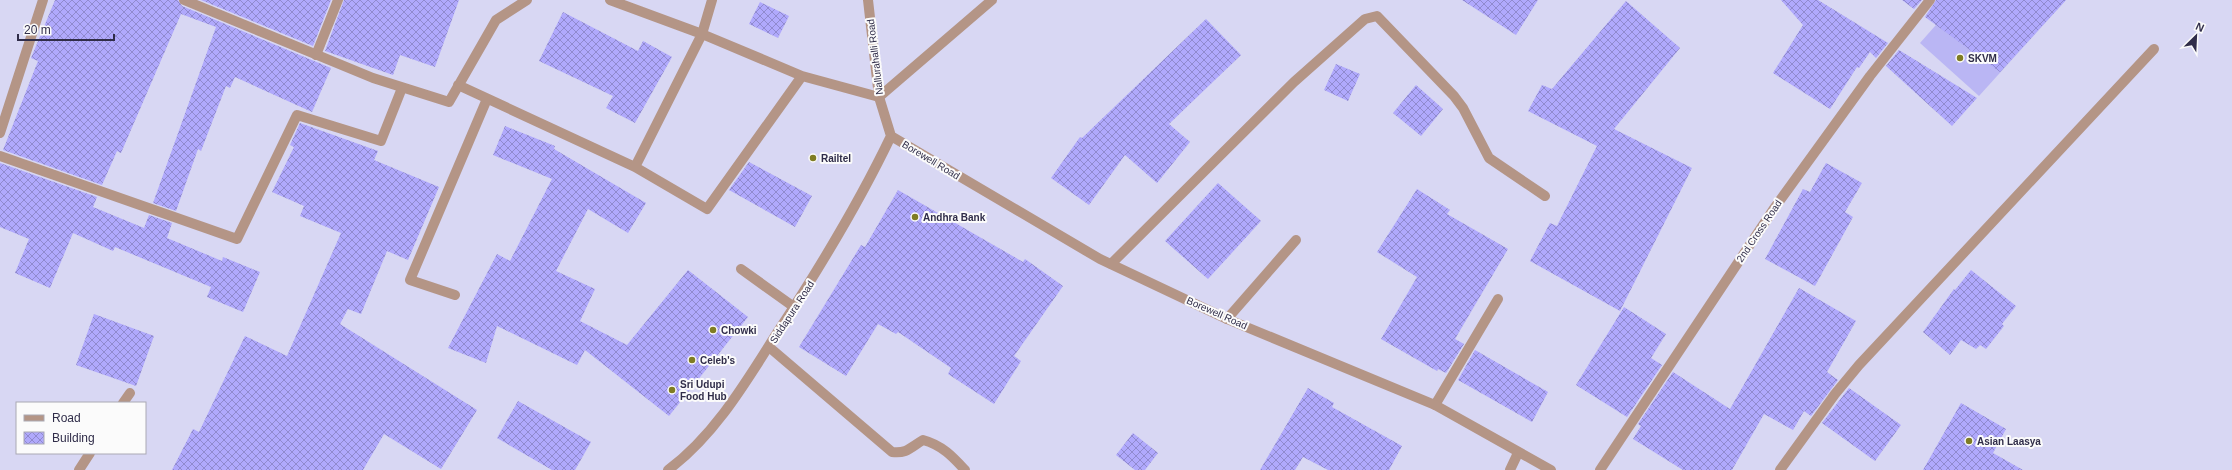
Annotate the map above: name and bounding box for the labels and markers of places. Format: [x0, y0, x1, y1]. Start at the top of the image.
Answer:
marker: SKVM [1955, 53, 1965, 63]
place label: SKVM [1968, 53, 1997, 64]
marker: Railtel [808, 153, 818, 163]
place label: Railtel [821, 153, 851, 164]
marker: Andhra Bank [910, 212, 920, 222]
place label: Andhra Bank [923, 212, 986, 223]
marker: Chowki [708, 325, 718, 335]
place label: Chowki [721, 325, 757, 336]
marker: Celeb's [687, 355, 697, 365]
place label: Celeb's [700, 355, 736, 366]
place label: Sri Udupi Food Hub [680, 379, 727, 402]
marker: Sri Udupi Food Hub [667, 385, 677, 395]
marker: Asian Laasya [1964, 436, 1974, 446]
place label: Asian Laasya [1977, 436, 2041, 447]

